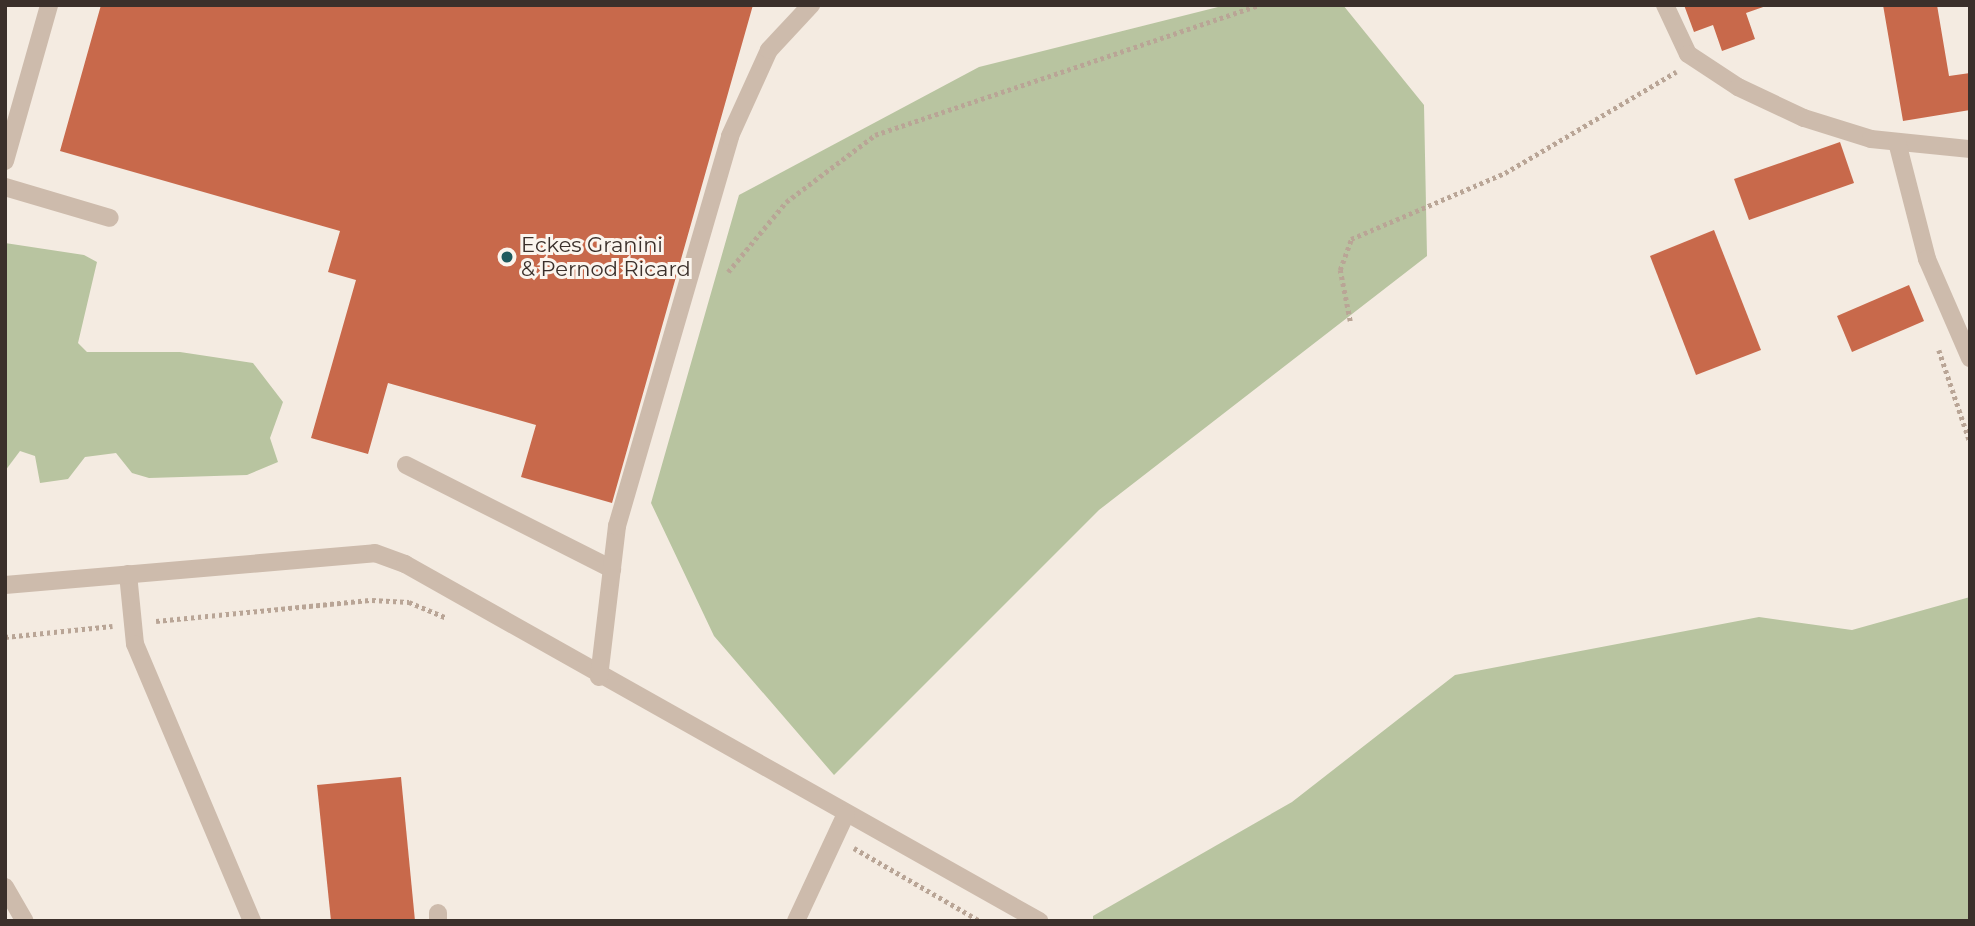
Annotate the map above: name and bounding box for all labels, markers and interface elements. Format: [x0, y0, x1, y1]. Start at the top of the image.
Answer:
place label: Eckes Granini & Pernod Ricard [521, 232, 691, 282]
marker: Eckes Granini & Pernod Ricard [499, 249, 515, 265]

